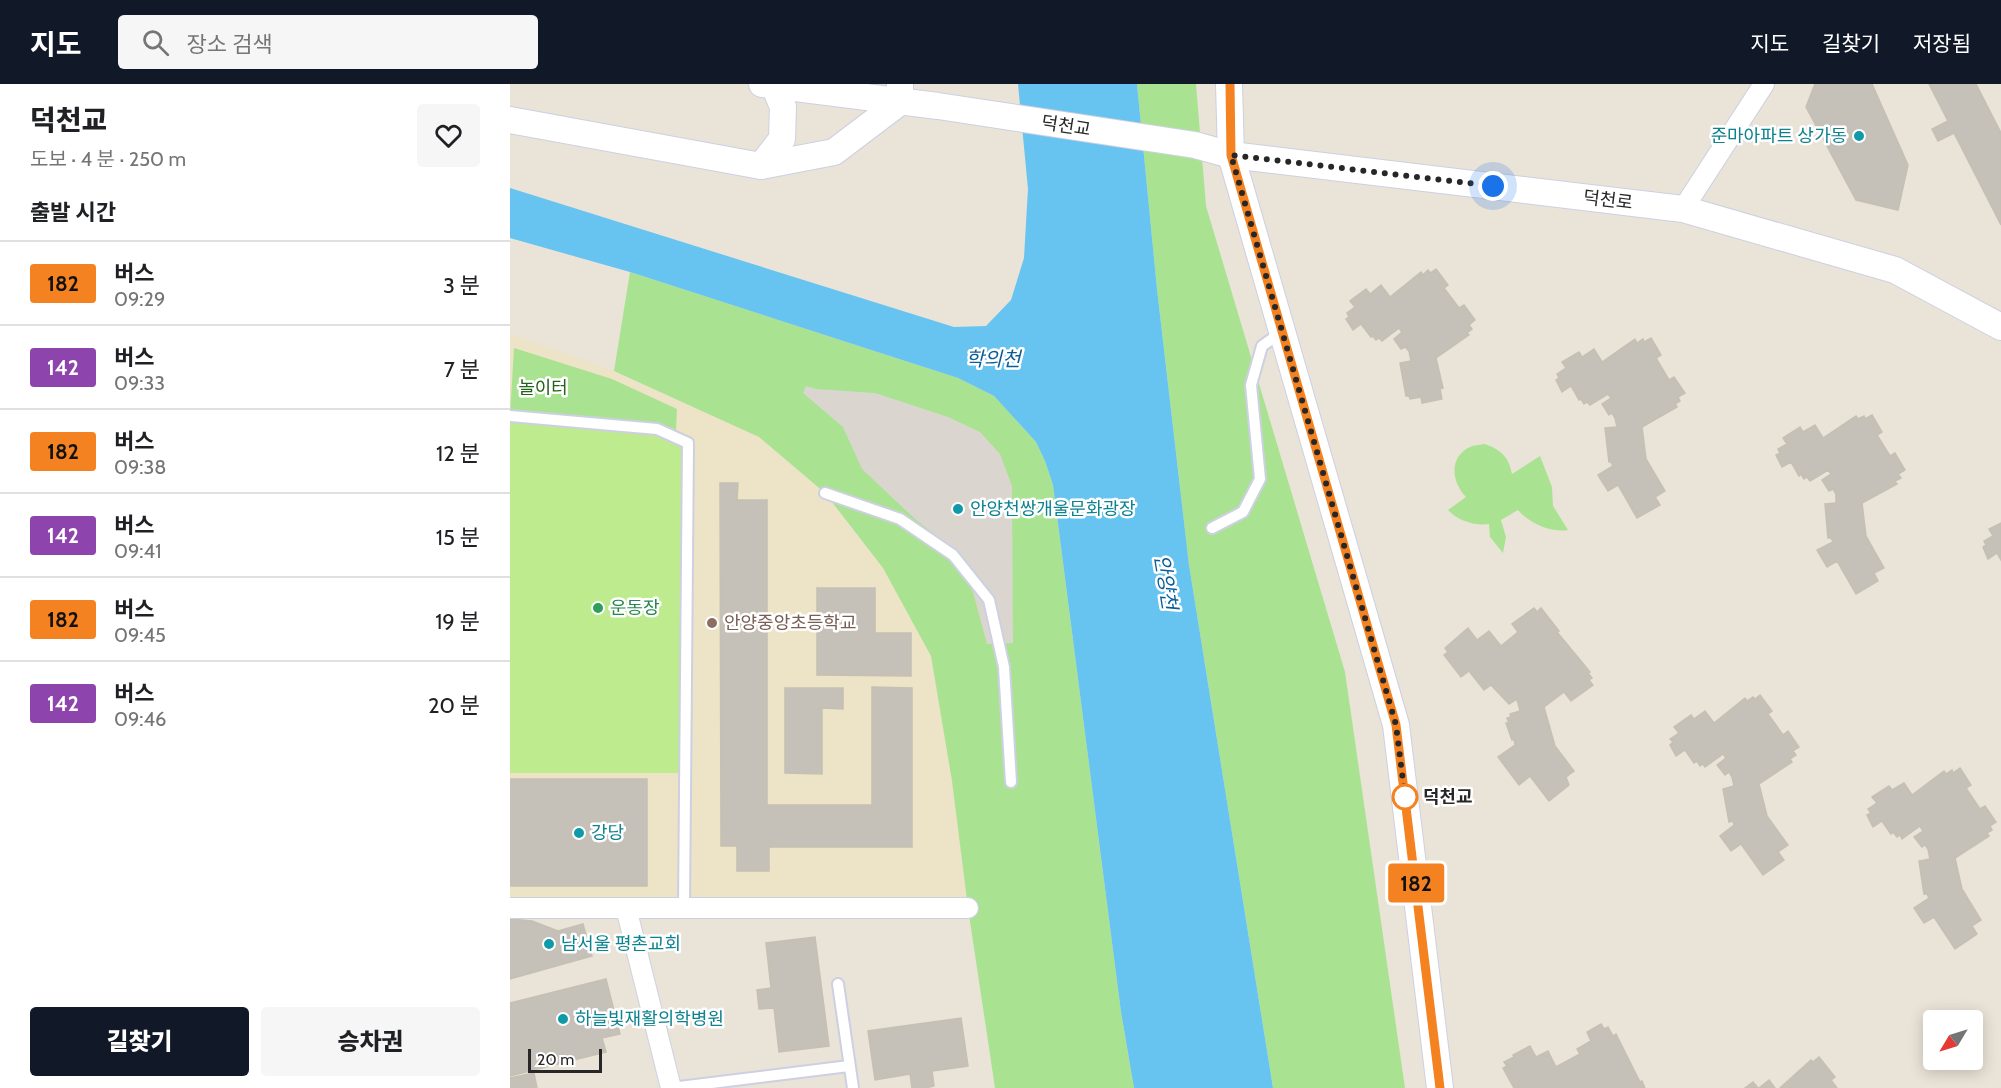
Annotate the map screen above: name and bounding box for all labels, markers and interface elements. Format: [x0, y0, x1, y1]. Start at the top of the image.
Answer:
search box [118, 15, 538, 69]
icon: search [139, 26, 172, 59]
text: 지도 [30, 27, 82, 61]
text: 장소 검색 [187, 31, 272, 58]
text: 지도 [1750, 31, 1789, 56]
text: 길찾기 [1822, 31, 1880, 56]
text: 저장됨 [1913, 31, 1971, 56]
text: 덕천교 [30, 103, 107, 137]
button: heart [417, 104, 480, 167]
street label: 덕천교 [1040, 111, 1092, 141]
place label: 준마아파트 상가동 [1710, 125, 1847, 147]
marker: 준마아파트 상가동 [1852, 129, 1866, 143]
text: 도보 · 4 분 · 250 m [30, 147, 186, 171]
your location [1478, 171, 1508, 201]
street label: 덕천로 [1582, 186, 1634, 214]
text: 출발 시간 [30, 199, 116, 226]
text: 버스 [114, 260, 154, 287]
text: 182 [47, 271, 79, 296]
text: 3 분 [443, 272, 480, 299]
text: 09:29 [114, 287, 165, 311]
text: 버스 [114, 344, 154, 371]
water label: 학의천 [965, 347, 1023, 371]
text: 142 [47, 355, 79, 380]
text: 7 분 [444, 356, 480, 383]
text: 09:33 [114, 371, 165, 395]
park label: 놀이터 [518, 377, 568, 399]
text: 버스 [114, 428, 154, 455]
text: 182 [47, 439, 79, 464]
text: 12 분 [436, 440, 480, 467]
text: 09:38 [114, 455, 166, 479]
place label: 안양천쌍개울문화광장 [970, 498, 1136, 520]
marker: 안양천쌍개울문화광장 [951, 502, 965, 516]
text: 버스 [114, 512, 154, 539]
text: 142 [47, 523, 79, 548]
text: 15 분 [436, 524, 480, 551]
text: 09:41 [114, 539, 162, 563]
water label: 안양천 [1150, 553, 1183, 614]
text: 버스 [114, 596, 154, 623]
place label: 운동장 [610, 597, 660, 619]
marker: 운동장 [591, 601, 605, 615]
text: 182 [47, 607, 79, 632]
text: 19 분 [435, 608, 480, 635]
place label: 안양중앙초등학교 [724, 612, 856, 634]
marker: 안양중앙초등학교 [705, 616, 719, 630]
text: 09:45 [114, 623, 166, 647]
text: 버스 [114, 680, 154, 707]
text: 142 [47, 691, 79, 716]
text: 20 분 [428, 692, 480, 719]
text: 09:46 [114, 707, 166, 731]
marker: 덕천교 [1392, 784, 1418, 810]
place label: 덕천교 [1423, 786, 1473, 808]
place label: 강당 [591, 822, 624, 844]
marker: 강당 [572, 826, 586, 840]
line badge: 182 [1382, 864, 1450, 902]
text: 182 [1400, 871, 1432, 896]
place label: 남서울 평촌교회 [561, 933, 681, 955]
marker: 남서울 평촌교회 [542, 937, 556, 951]
button: 길찾기 [30, 1007, 249, 1076]
button: 승차권 [261, 1007, 480, 1076]
place label: 하늘빛재활의학병원 [575, 1008, 724, 1030]
north arrow [1923, 1010, 1983, 1070]
map controls [1923, 1010, 1983, 1070]
marker: 하늘빛재활의학병원 [556, 1012, 570, 1026]
scale bar [528, 1046, 602, 1074]
text: 20 m [537, 1050, 574, 1069]

